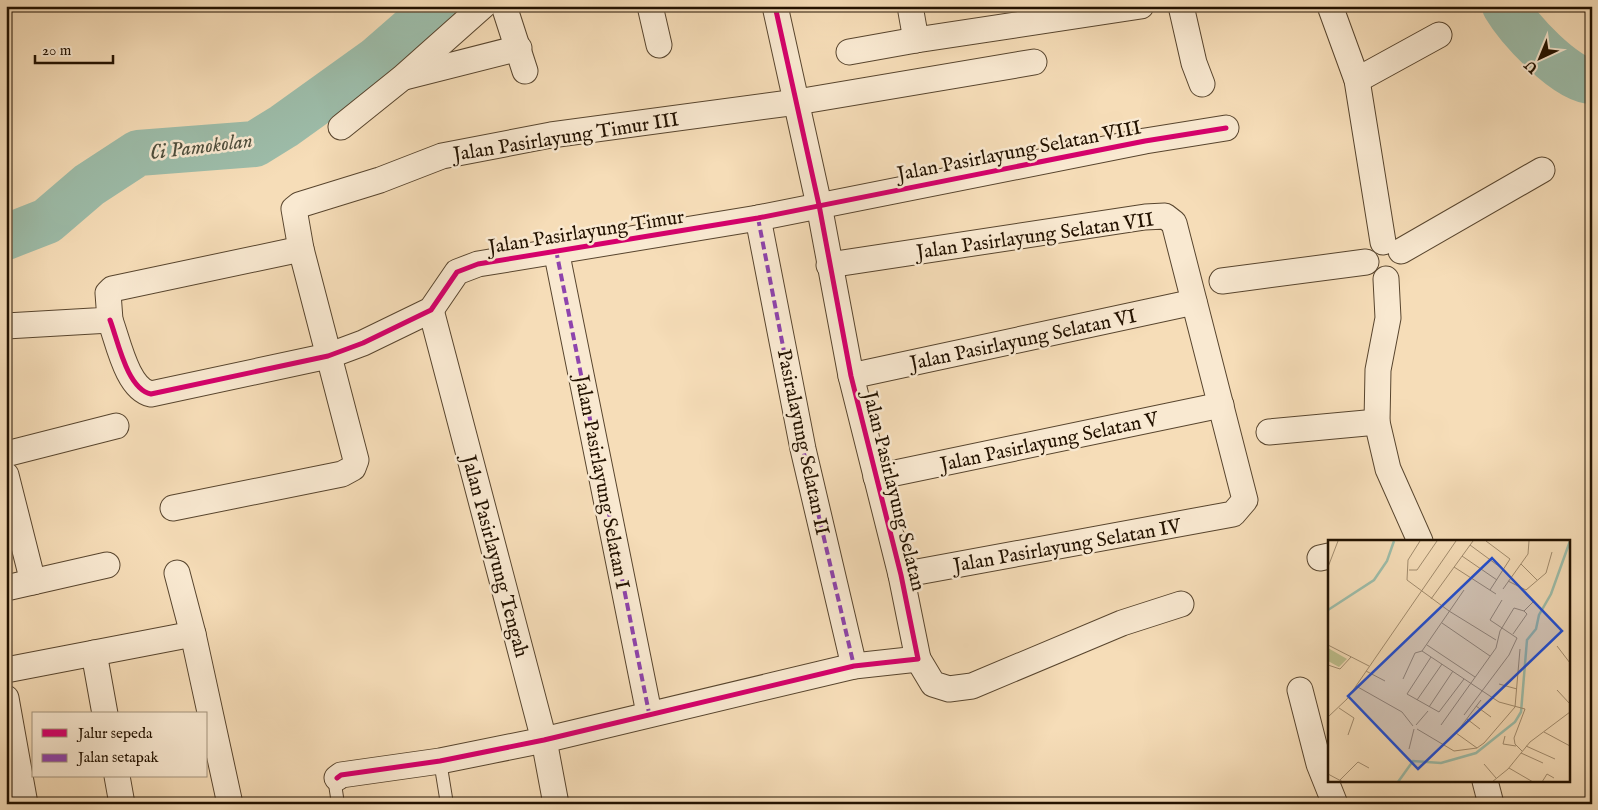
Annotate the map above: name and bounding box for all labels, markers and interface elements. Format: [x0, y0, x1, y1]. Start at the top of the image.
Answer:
scale bar [35, 32, 112, 64]
north arrow [1516, 32, 1566, 82]
text: 20 m [42, 41, 72, 60]
text: U [1520, 55, 1543, 78]
street label: Jalan Pasirlayung Timur III [450, 107, 681, 168]
street label: Jalan Pasirlayung Selatan VIII [893, 115, 1144, 188]
water label: Ci Pamokolan [148, 128, 254, 167]
street label: Jalan Pasirlayung Timur [484, 205, 687, 261]
street label: Jalan Pasirlayung Selatan VII [913, 207, 1156, 266]
street label: Jalan Pasirlayung Selatan VI [906, 304, 1139, 377]
street label: Pasiralayung Selatan II [771, 347, 835, 538]
street label: Jalan Pasirlayung Selatan I [568, 371, 635, 592]
street label: Jalan Pasirlayung Selatan [856, 387, 931, 594]
street label: Jalan Pasirlayung Selatan V [936, 407, 1162, 478]
street label: Jalan Pasirlayung Tengah [455, 451, 534, 660]
street label: Jalan Pasirlayung Selatan IV [949, 514, 1184, 579]
inset map [1328, 540, 1570, 782]
legend [32, 712, 208, 778]
text: Jalur sepeda [76, 724, 153, 743]
text: Jalan setapak [76, 748, 159, 767]

